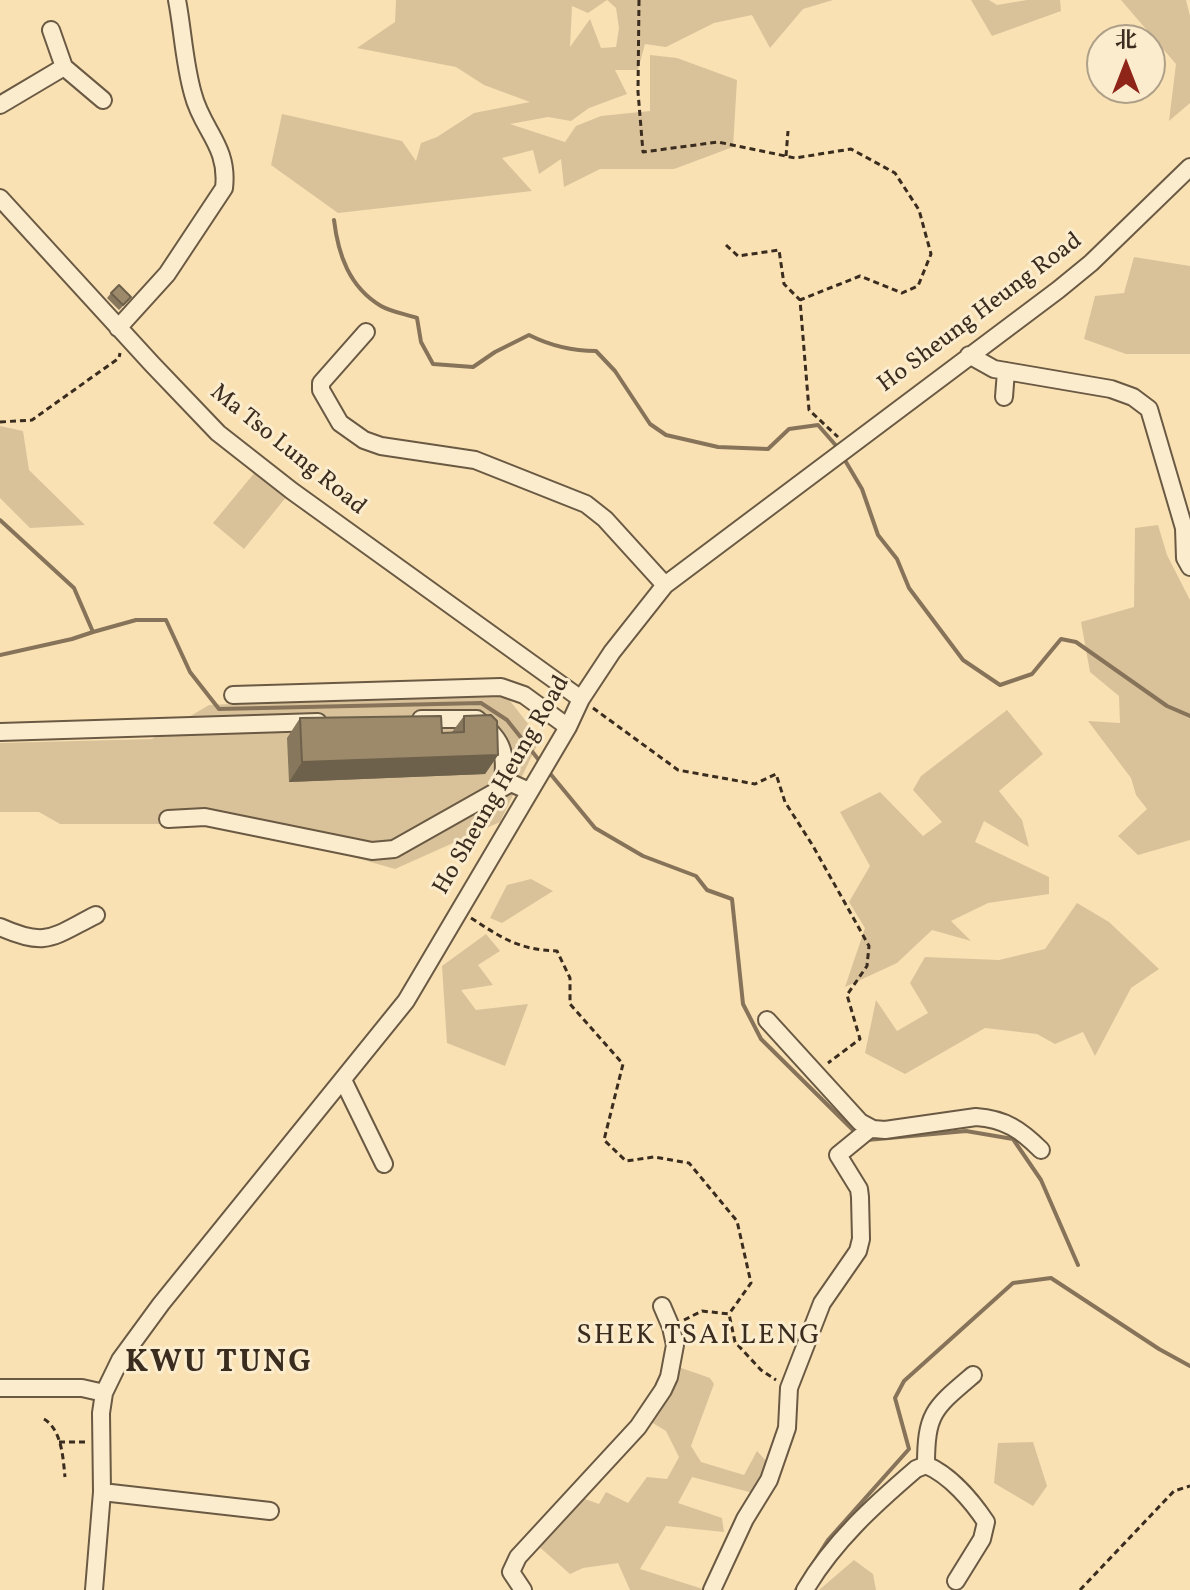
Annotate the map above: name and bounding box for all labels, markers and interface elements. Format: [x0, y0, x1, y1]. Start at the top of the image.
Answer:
north arrow [1086, 24, 1166, 104]
text: 北 [1115, 26, 1137, 57]
street label: Ho Sheung Heung Road [873, 228, 1089, 400]
street label: Ma Tso Lung Road [203, 379, 371, 523]
street label: Ho Sheung Heung Road [429, 671, 577, 901]
district label: SHEK TSAI LENG [576, 1321, 822, 1355]
district label: KWU TUNG [125, 1346, 313, 1384]

